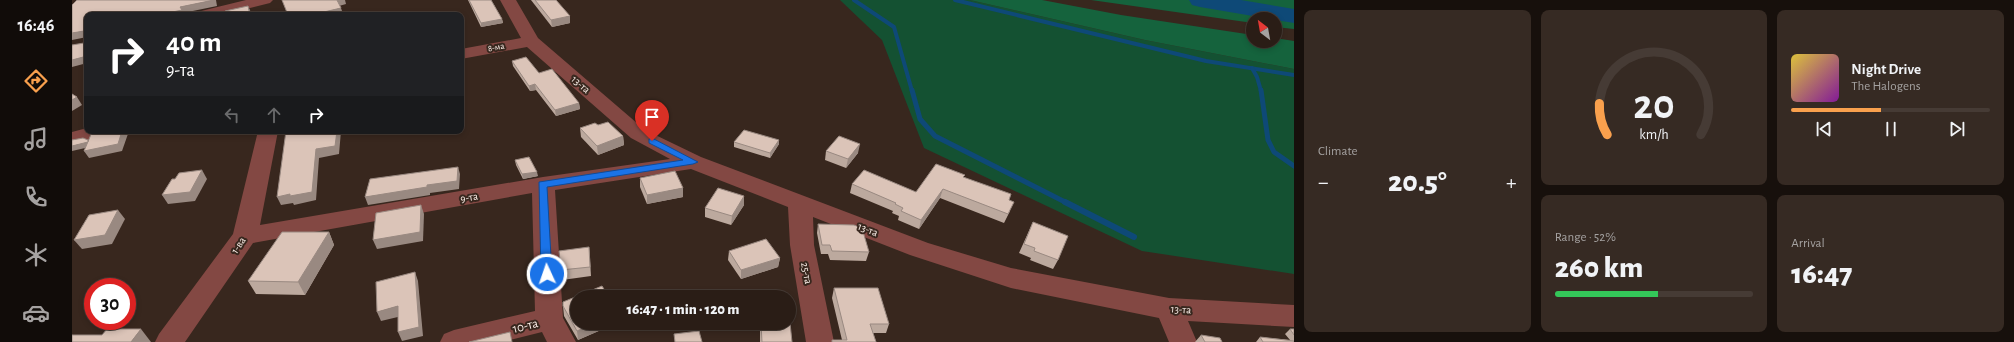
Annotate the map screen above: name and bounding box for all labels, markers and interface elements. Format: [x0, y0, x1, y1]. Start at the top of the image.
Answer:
north arrow [1246, 12, 1282, 48]
map controls [1246, 12, 1282, 48]
text: 16:46 [17, 17, 55, 35]
icon: right [100, 28, 152, 80]
text: 40 m [166, 29, 222, 57]
street label: 8-ма [487, 41, 505, 54]
text: 9-та [166, 62, 195, 80]
text: Night Drive [1851, 62, 1921, 77]
icon: directions [22, 67, 50, 95]
street label: 13-та [569, 73, 592, 95]
text: The Halogens [1851, 80, 1921, 93]
text: 20 [1633, 85, 1675, 126]
pin [635, 100, 669, 141]
icon: left [221, 104, 243, 126]
icon: ahead [263, 104, 285, 126]
icon: right [305, 104, 327, 126]
icon: arrive [641, 106, 663, 128]
icon: previous [1813, 118, 1835, 140]
icon: pause [1880, 118, 1902, 140]
icon: next [1946, 118, 1968, 140]
icon: music [22, 125, 50, 153]
text: km/h [1639, 128, 1669, 142]
text: Climate [1318, 145, 1357, 158]
text: 20.5° [1388, 167, 1447, 197]
text: − [1318, 171, 1329, 193]
text: + [1506, 171, 1517, 193]
icon: phone [22, 183, 50, 211]
street label: 9-та [459, 191, 479, 204]
street label: 13-та [856, 221, 879, 238]
text: Range · 52% [1555, 231, 1616, 244]
street label: 1-ва [229, 235, 248, 256]
text: Arrival [1791, 237, 1825, 250]
icon: climate [22, 241, 50, 269]
position arrow [526, 253, 568, 295]
text: 260 km [1555, 253, 1643, 283]
text: 16:47 [1791, 259, 1853, 289]
street label: 25-та [799, 261, 814, 285]
speed limit sign: 30 [84, 278, 136, 330]
icon: car [22, 299, 50, 327]
text: 16:47 · 1 min · 120 m [627, 302, 739, 317]
street label: 13-та [1170, 303, 1192, 316]
street label: 10-та [511, 317, 540, 336]

